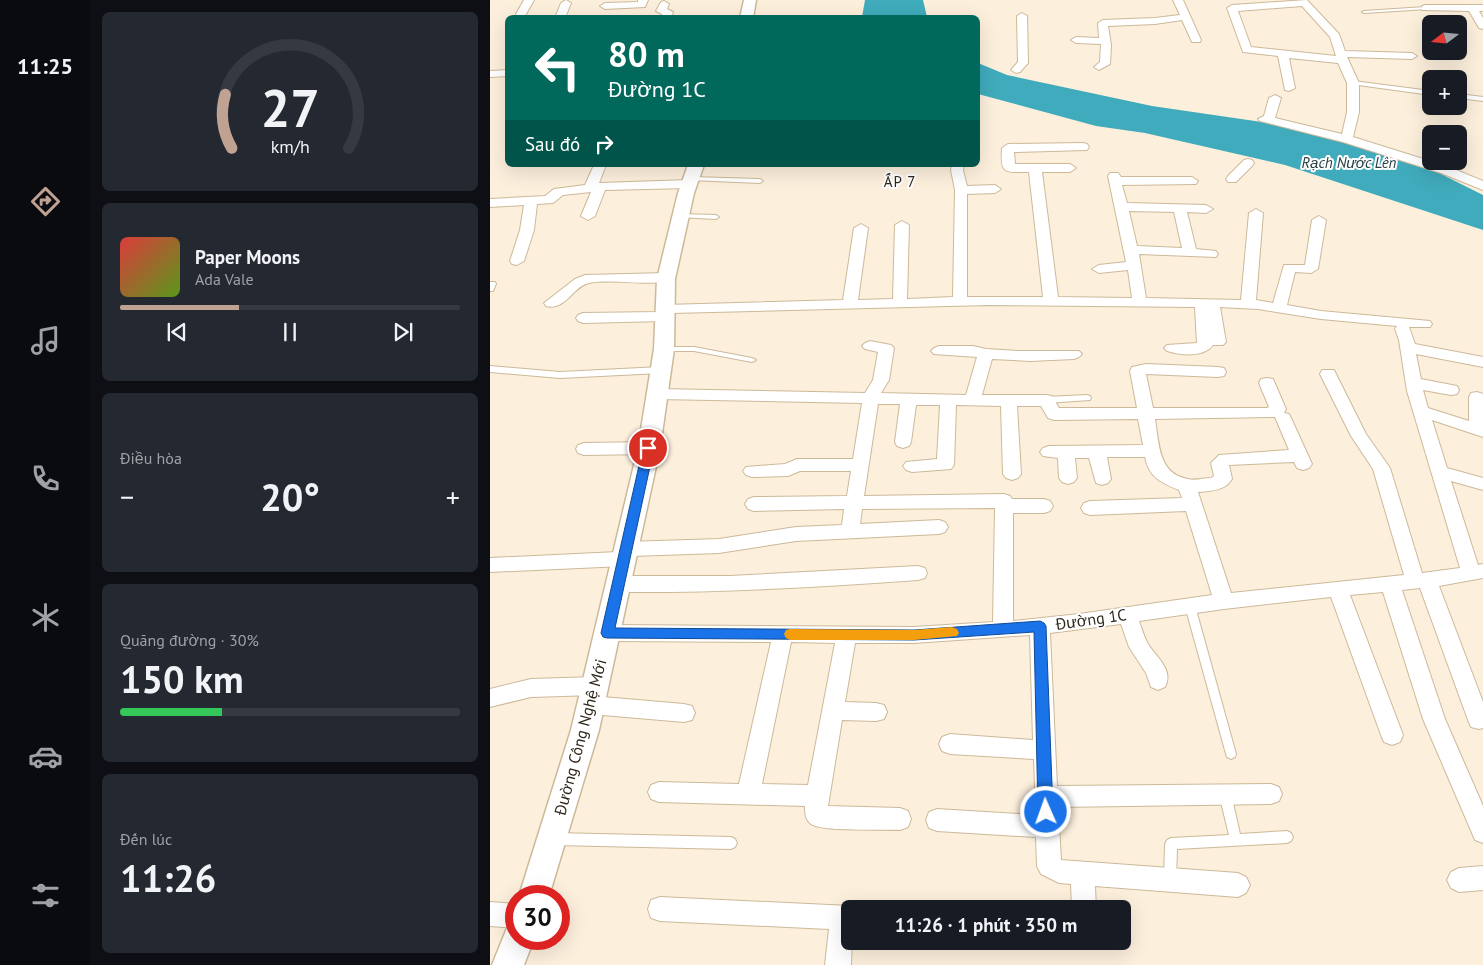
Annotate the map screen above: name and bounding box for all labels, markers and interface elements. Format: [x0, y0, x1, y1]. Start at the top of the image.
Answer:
north arrow [1422, 15, 1468, 60]
map controls [1422, 15, 1467, 170]
text: 80 m [608, 31, 685, 77]
icon: left [525, 35, 590, 100]
text: 11:25 [17, 52, 73, 80]
button: + [1422, 70, 1467, 115]
text: 27 [261, 74, 319, 141]
text: Đường 1C [608, 75, 706, 103]
button: − [1422, 125, 1467, 170]
icon: right [590, 130, 618, 158]
text: Sau đó [525, 132, 580, 156]
text: km/h [270, 135, 310, 158]
water label: Rạch Nước Lên [1302, 153, 1397, 172]
district label: ẤP 7 [884, 172, 916, 191]
icon: directions [28, 184, 63, 219]
text: Paper Moons [195, 245, 300, 269]
text: Ada Vale [195, 269, 254, 289]
icon: previous [163, 318, 191, 346]
icon: pause [276, 318, 304, 346]
icon: next [389, 318, 417, 346]
icon: music [28, 323, 63, 358]
pin [627, 427, 669, 469]
icon: arrive [634, 434, 662, 462]
text: Điều hòa [120, 448, 182, 468]
icon: phone [28, 461, 63, 496]
text: 20° [260, 472, 320, 521]
text: − [120, 478, 134, 515]
text: + [446, 478, 460, 515]
icon: climate [28, 600, 63, 635]
street label: Đường 1C [1053, 604, 1128, 634]
text: Quãng đường · 30% [120, 630, 259, 650]
text: 150 km [120, 654, 244, 703]
street label: Đường Công Nghệ Mới [549, 657, 610, 818]
icon: car [28, 739, 63, 774]
position arrow [1019, 785, 1071, 837]
text: Đến lúc [120, 829, 172, 849]
text: 11:26 [120, 853, 216, 902]
icon: filters [28, 878, 63, 913]
speed limit sign: 30 [505, 885, 570, 950]
text: 11:26 · 1 phút · 350 m [895, 913, 1077, 937]

